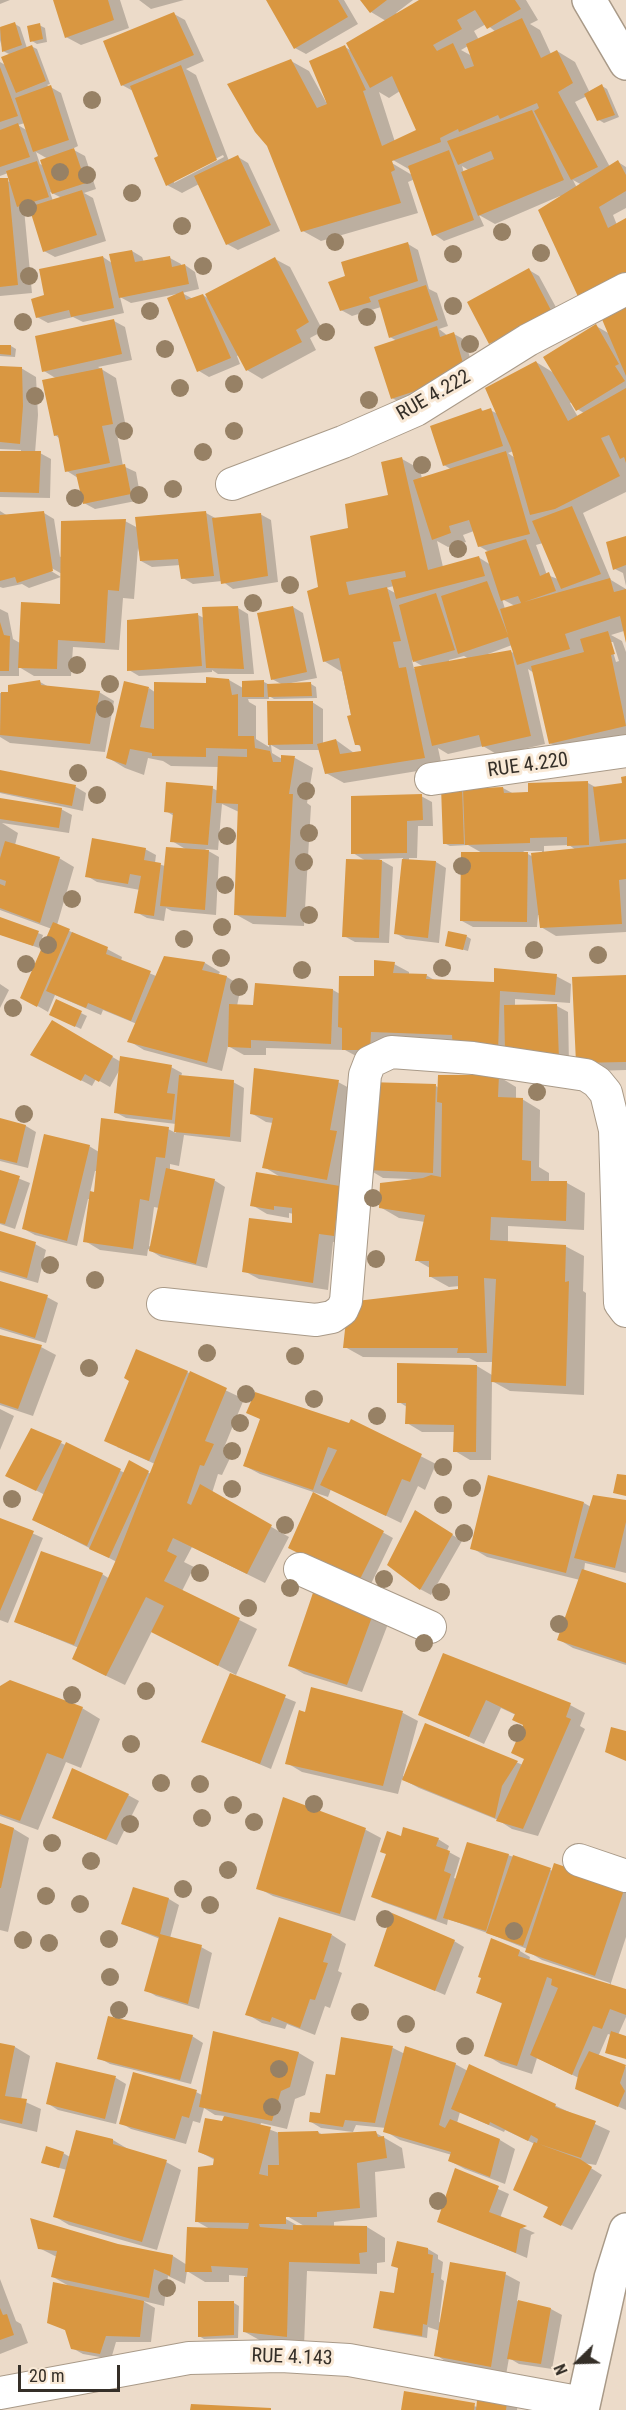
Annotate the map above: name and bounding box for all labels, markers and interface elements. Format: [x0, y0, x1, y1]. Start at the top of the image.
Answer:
street label: RUE 4.222 [393, 365, 475, 427]
street label: RUE 4.220 [486, 748, 570, 784]
north arrow [548, 2332, 608, 2392]
street label: RUE 4.143 [251, 2345, 333, 2371]
scale bar [21, 2353, 123, 2391]
text: N [550, 2361, 572, 2377]
text: 20 m [29, 2365, 64, 2386]

